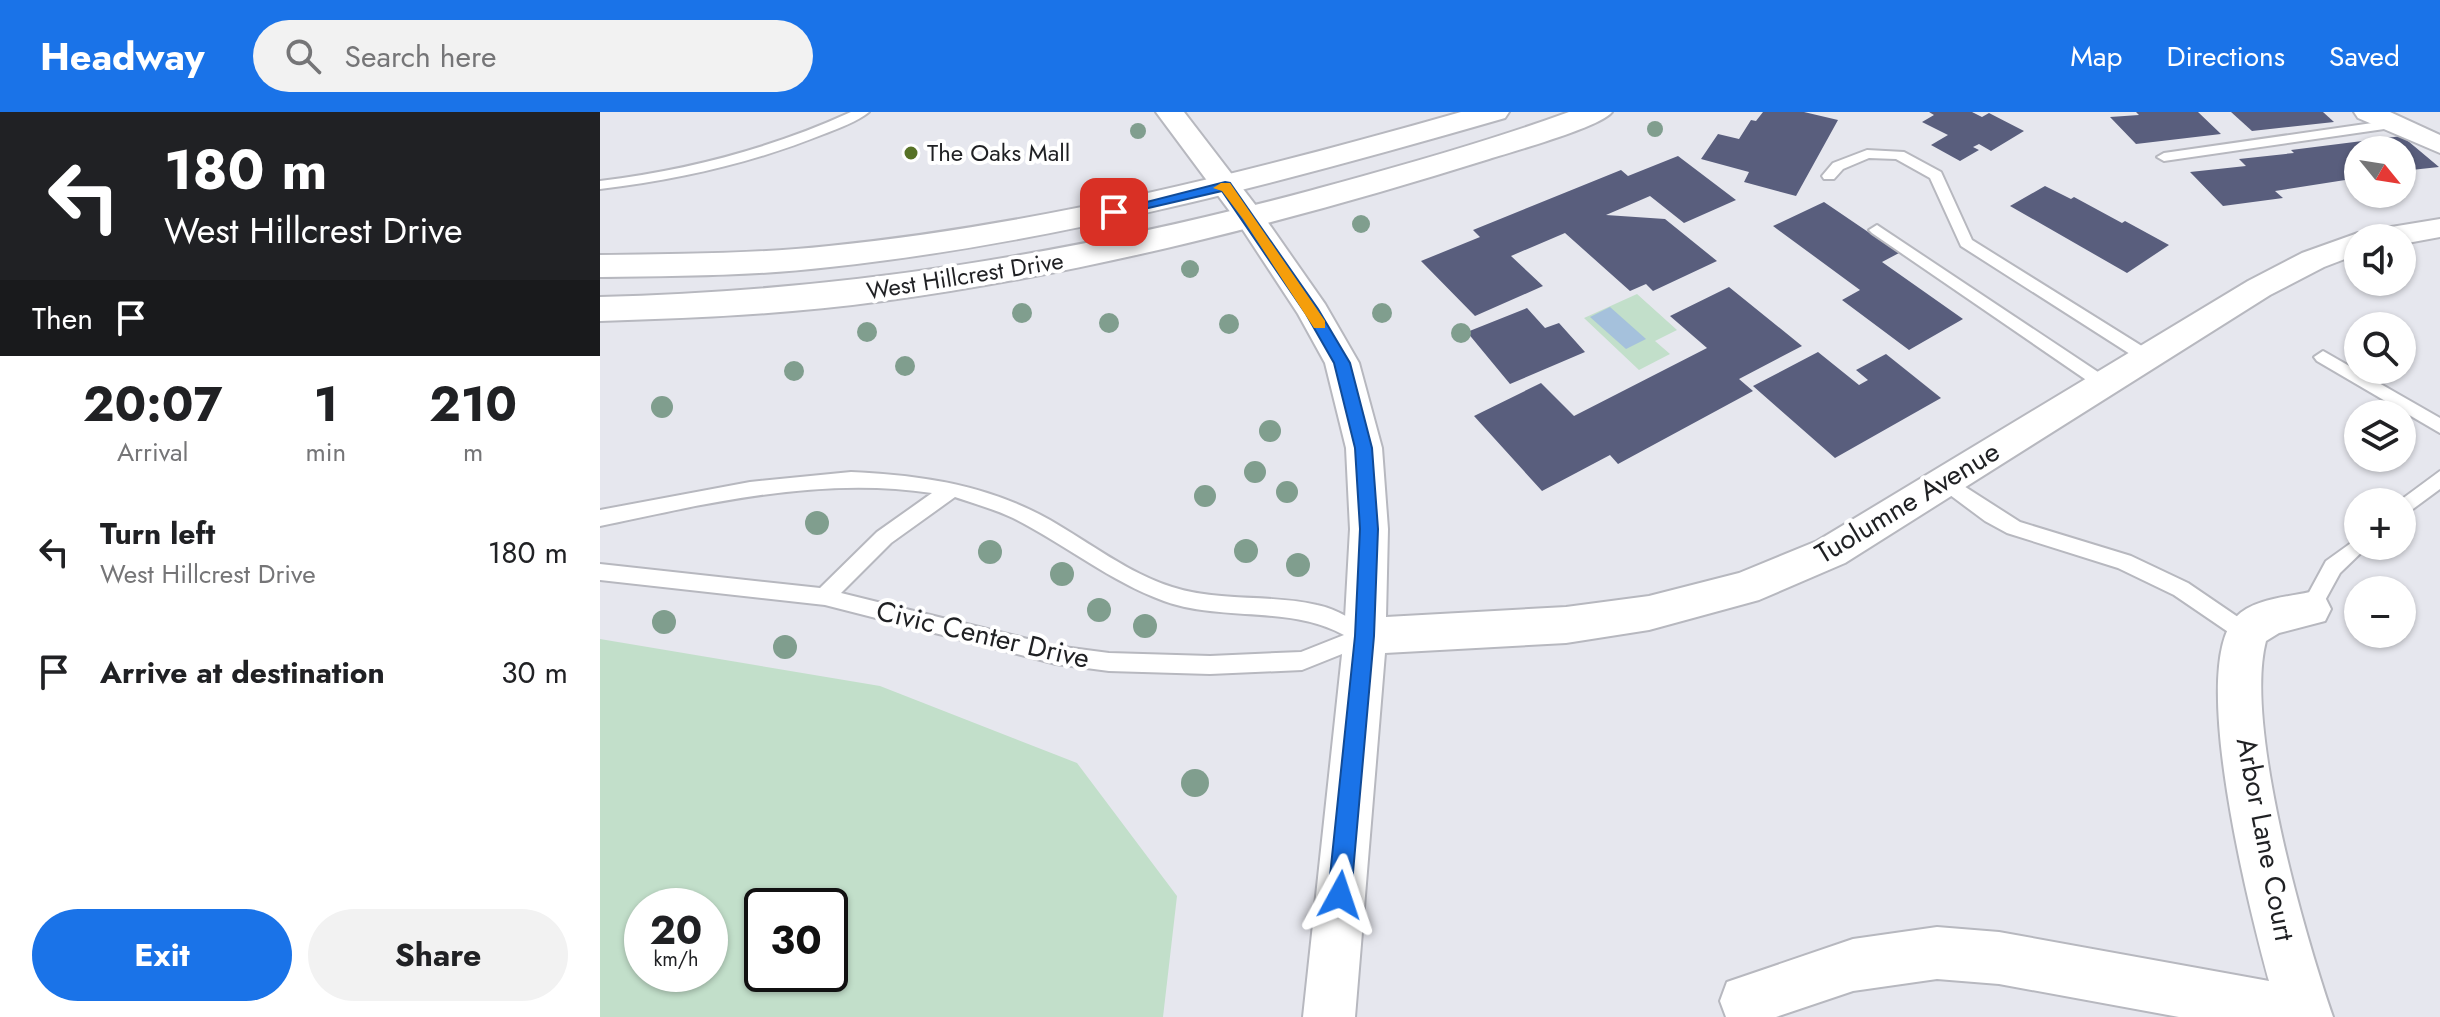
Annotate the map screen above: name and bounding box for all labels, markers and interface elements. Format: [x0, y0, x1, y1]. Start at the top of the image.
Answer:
search box [253, 20, 813, 92]
text: Headway [40, 29, 205, 84]
icon: search [281, 34, 325, 78]
text: Search here [345, 35, 496, 78]
text: Map [2070, 36, 2122, 77]
text: Directions [2166, 36, 2285, 77]
text: Saved [2329, 36, 2400, 77]
text: 180 m [164, 129, 327, 210]
place label: The Oaks Mall [927, 135, 1070, 170]
north arrow [2344, 136, 2416, 208]
map controls [2344, 136, 2416, 648]
icon: left [32, 144, 136, 248]
marker: The Oaks Mall [902, 144, 920, 162]
pin [1080, 178, 1148, 246]
icon: arrive [1092, 190, 1136, 234]
text: West Hillcrest Drive [164, 204, 462, 256]
button: sound [2344, 224, 2416, 296]
street label: West Hillcrest Drive [864, 243, 1066, 308]
icon: arrive [109, 296, 153, 340]
text: Then [32, 297, 93, 340]
button: search [2344, 312, 2416, 384]
text: 20:07 [83, 370, 222, 439]
text: 1 [314, 370, 338, 439]
text: 210 [429, 370, 517, 439]
button: layers [2344, 400, 2416, 472]
street label: Tuolumne Avenue [1807, 431, 2007, 574]
text: Arrival [117, 433, 189, 471]
text: min [306, 433, 346, 471]
text: m [463, 433, 483, 471]
button: + [2344, 488, 2416, 560]
text: Turn left [100, 512, 215, 555]
icon: left [32, 530, 76, 574]
text: 180 m [488, 531, 568, 574]
text: West Hillcrest Drive [100, 555, 316, 593]
button: − [2344, 576, 2416, 648]
street label: Civic Center Drive [872, 590, 1093, 679]
icon: arrive [32, 650, 76, 694]
text: Arrive at destination [100, 651, 385, 694]
text: 30 m [501, 651, 568, 694]
street label: Arbor Lane Court [2226, 734, 2305, 945]
position arrow [1298, 853, 1382, 937]
speed limit sign: 30 [744, 888, 848, 992]
text: 20 [650, 901, 702, 959]
button: Exit [32, 909, 292, 1001]
button: Share [308, 909, 568, 1001]
text: km/h [653, 945, 699, 974]

